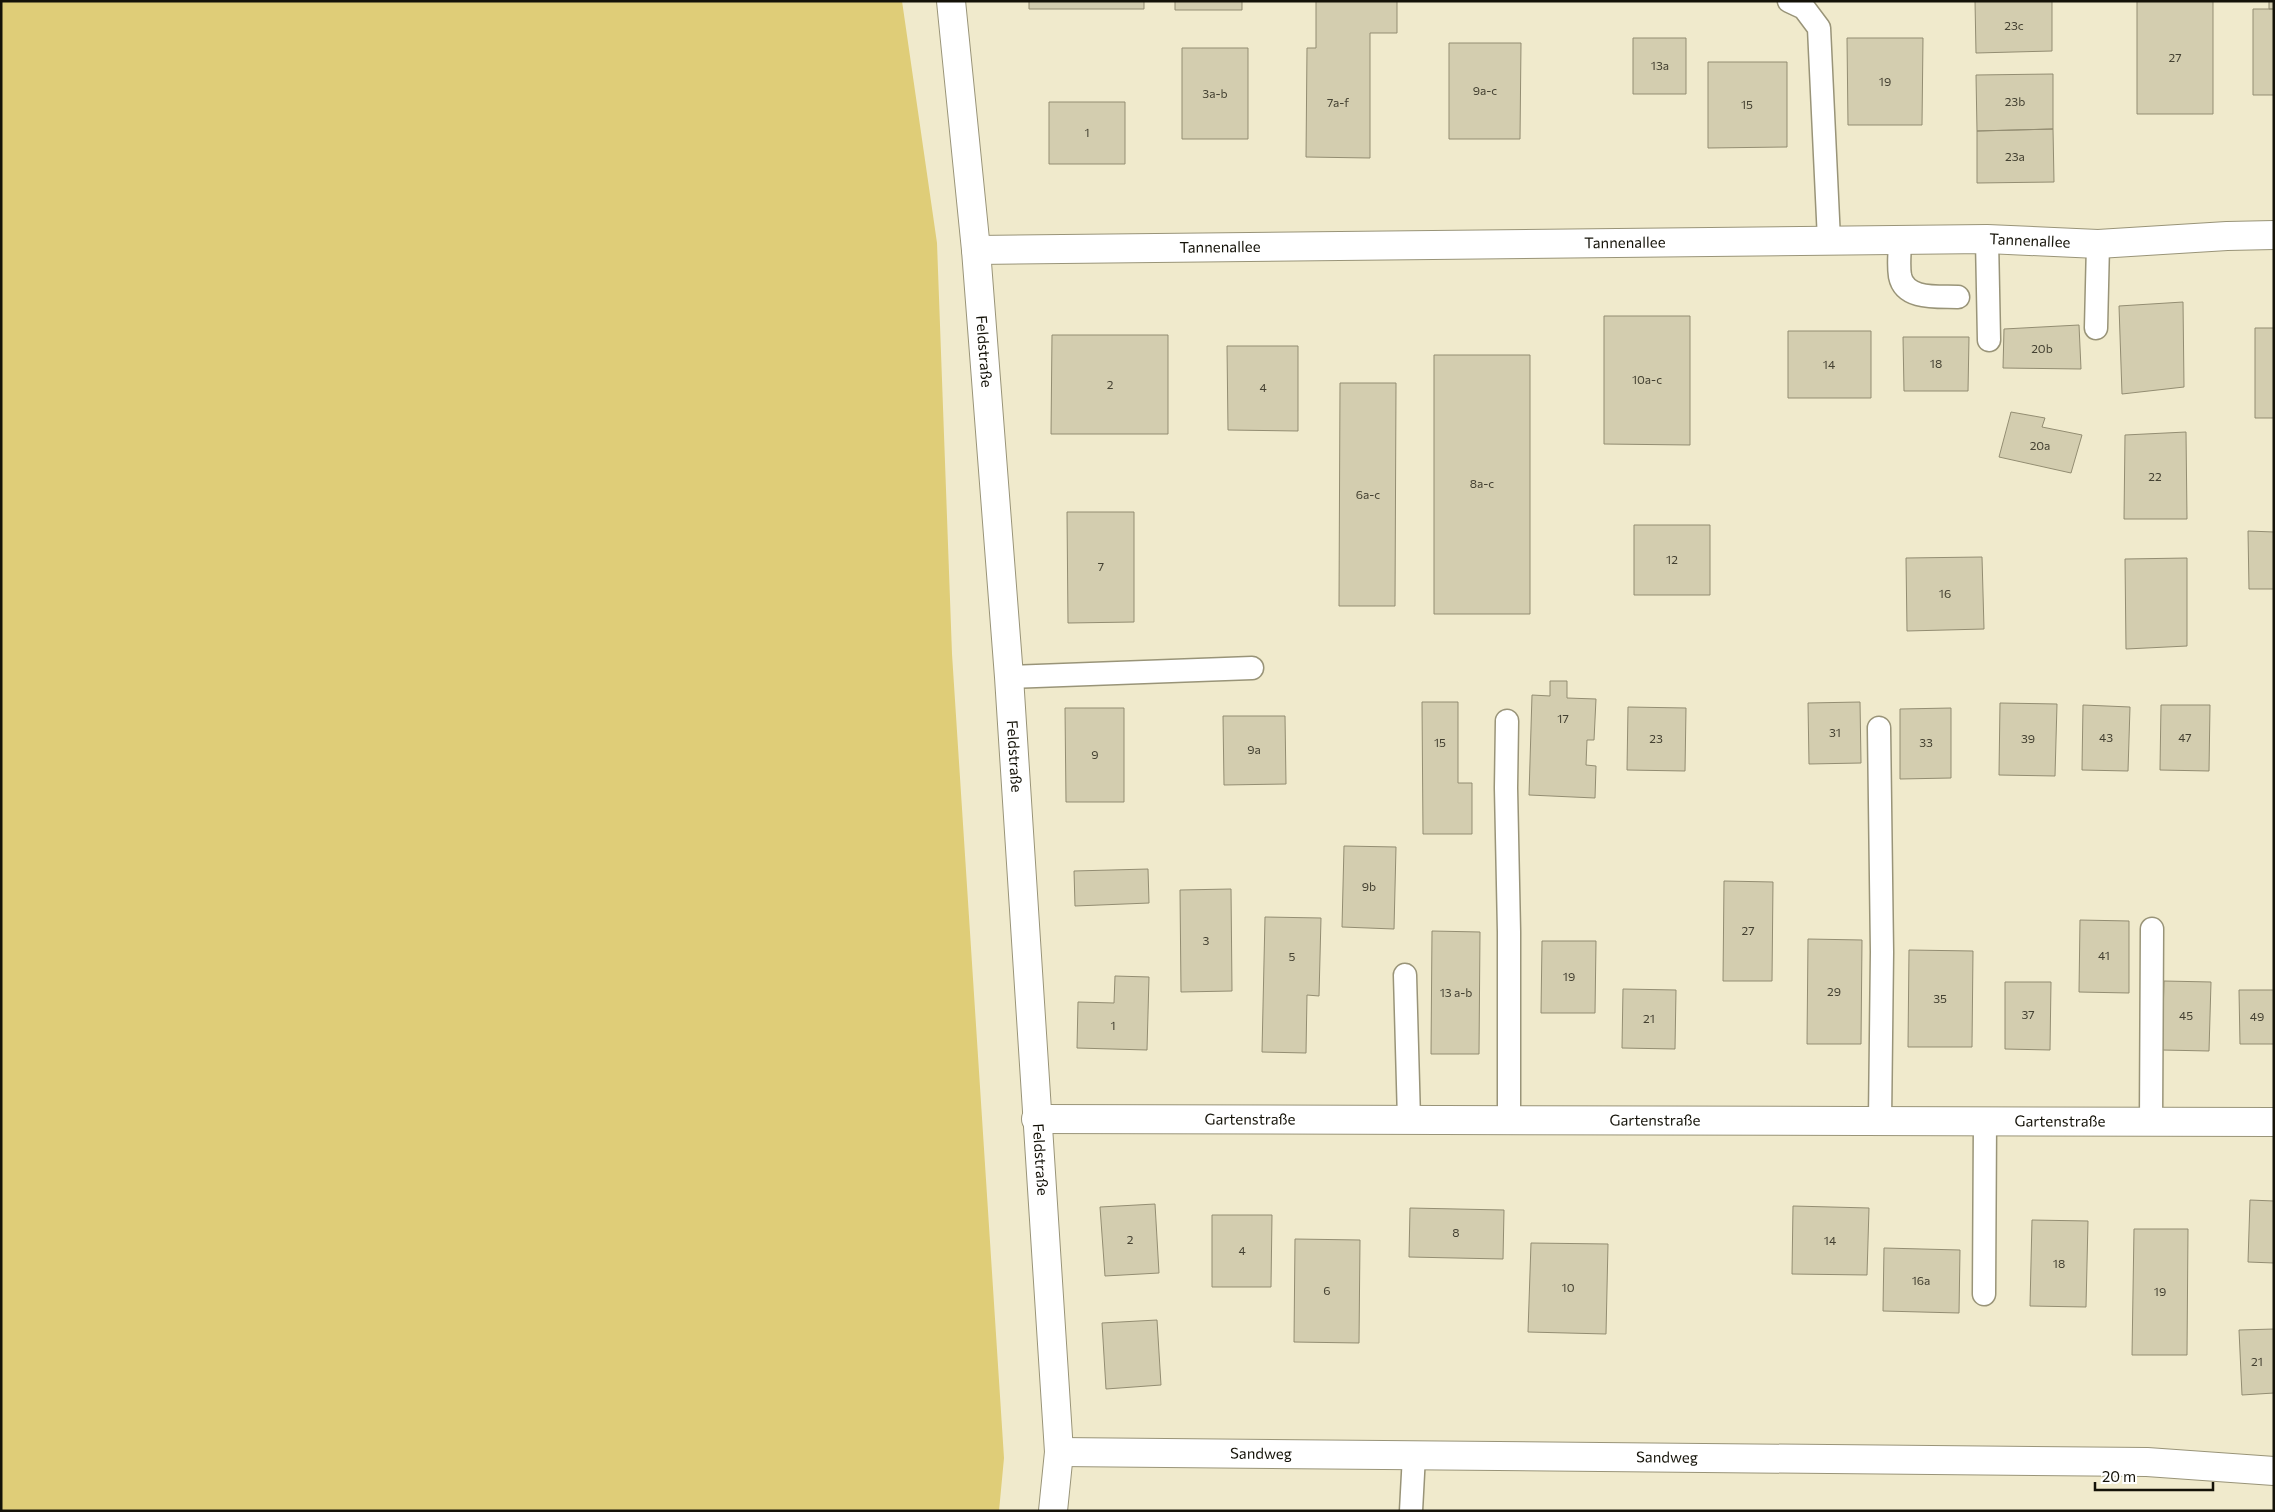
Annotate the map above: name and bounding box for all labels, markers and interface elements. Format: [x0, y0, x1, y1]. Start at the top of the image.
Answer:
house number: 23c [2004, 18, 2024, 32]
house number: 27 [2169, 50, 2181, 64]
house number: 13a [1651, 58, 1669, 72]
house number: 19 [1879, 74, 1891, 88]
house number: 9a-c [1473, 83, 1497, 97]
house number: 3a-b [1202, 86, 1228, 100]
house number: 23b [2005, 94, 2025, 108]
house number: 7a-f [1327, 95, 1349, 109]
house number: 15 [1741, 97, 1753, 111]
house number: 1 [1084, 125, 1090, 139]
house number: 23a [2005, 149, 2025, 163]
street label: Tannenallee [1989, 229, 2071, 251]
street label: Tannenallee [1584, 232, 1666, 251]
street label: Tannenallee [1179, 237, 1261, 256]
street label: Feldstraße [973, 315, 997, 388]
house number: 20b [2031, 341, 2053, 355]
house number: 18 [1930, 356, 1942, 370]
house number: 14 [1823, 357, 1835, 371]
house number: 10a-c [1632, 372, 1662, 386]
house number: 2 [1107, 377, 1114, 391]
house number: 4 [1259, 380, 1267, 394]
house number: 20a [2030, 438, 2050, 452]
house number: 22 [2148, 469, 2162, 483]
house number: 8a-c [1470, 476, 1494, 490]
house number: 6a-c [1356, 487, 1380, 501]
house number: 12 [1666, 552, 1678, 566]
house number: 7 [1098, 559, 1104, 573]
house number: 16 [1939, 586, 1951, 600]
house number: 17 [1557, 711, 1569, 725]
street label: Feldstraße [1004, 720, 1026, 793]
house number: 31 [1829, 725, 1841, 739]
house number: 43 [2099, 730, 2113, 744]
house number: 47 [2178, 730, 2192, 744]
house number: 23 [1649, 731, 1663, 745]
house number: 39 [2021, 731, 2035, 745]
house number: 15 [1434, 735, 1446, 749]
house number: 33 [1919, 735, 1933, 749]
house number: 9a [1247, 742, 1261, 756]
house number: 9 [1091, 747, 1099, 761]
house number: 9b [1362, 879, 1376, 893]
house number: 27 [1742, 923, 1754, 937]
house number: 3 [1203, 933, 1210, 947]
house number: 41 [2098, 948, 2110, 962]
house number: 5 [1289, 949, 1296, 963]
house number: 19 [1563, 969, 1575, 983]
house number: 29 [1827, 984, 1841, 998]
house number: 13 a-b [1440, 985, 1472, 999]
house number: 35 [1933, 991, 1947, 1005]
house number: 37 [2021, 1007, 2035, 1021]
house number: 45 [2179, 1008, 2193, 1022]
house number: 49 [2250, 1009, 2264, 1023]
house number: 21 [1643, 1011, 1655, 1025]
house number: 1 [1110, 1018, 1116, 1032]
street label: Gartenstraße [1204, 1109, 1296, 1128]
street label: Gartenstraße [1609, 1110, 1701, 1129]
street label: Gartenstraße [2014, 1111, 2106, 1130]
street label: Feldstraße [1030, 1123, 1052, 1196]
house number: 8 [1452, 1225, 1460, 1239]
house number: 2 [1127, 1232, 1134, 1246]
house number: 14 [1824, 1233, 1836, 1247]
house number: 4 [1238, 1243, 1246, 1257]
house number: 18 [2053, 1256, 2065, 1270]
house number: 16a [1912, 1273, 1930, 1287]
house number: 10 [1562, 1280, 1575, 1294]
house number: 6 [1323, 1283, 1331, 1297]
house number: 19 [2154, 1284, 2166, 1298]
house number: 21 [2251, 1354, 2263, 1368]
street label: Sandweg [1230, 1444, 1292, 1462]
street label: Sandweg [1636, 1447, 1698, 1466]
scale bar [2095, 1460, 2212, 1492]
text: 20 m [2102, 1467, 2136, 1485]

